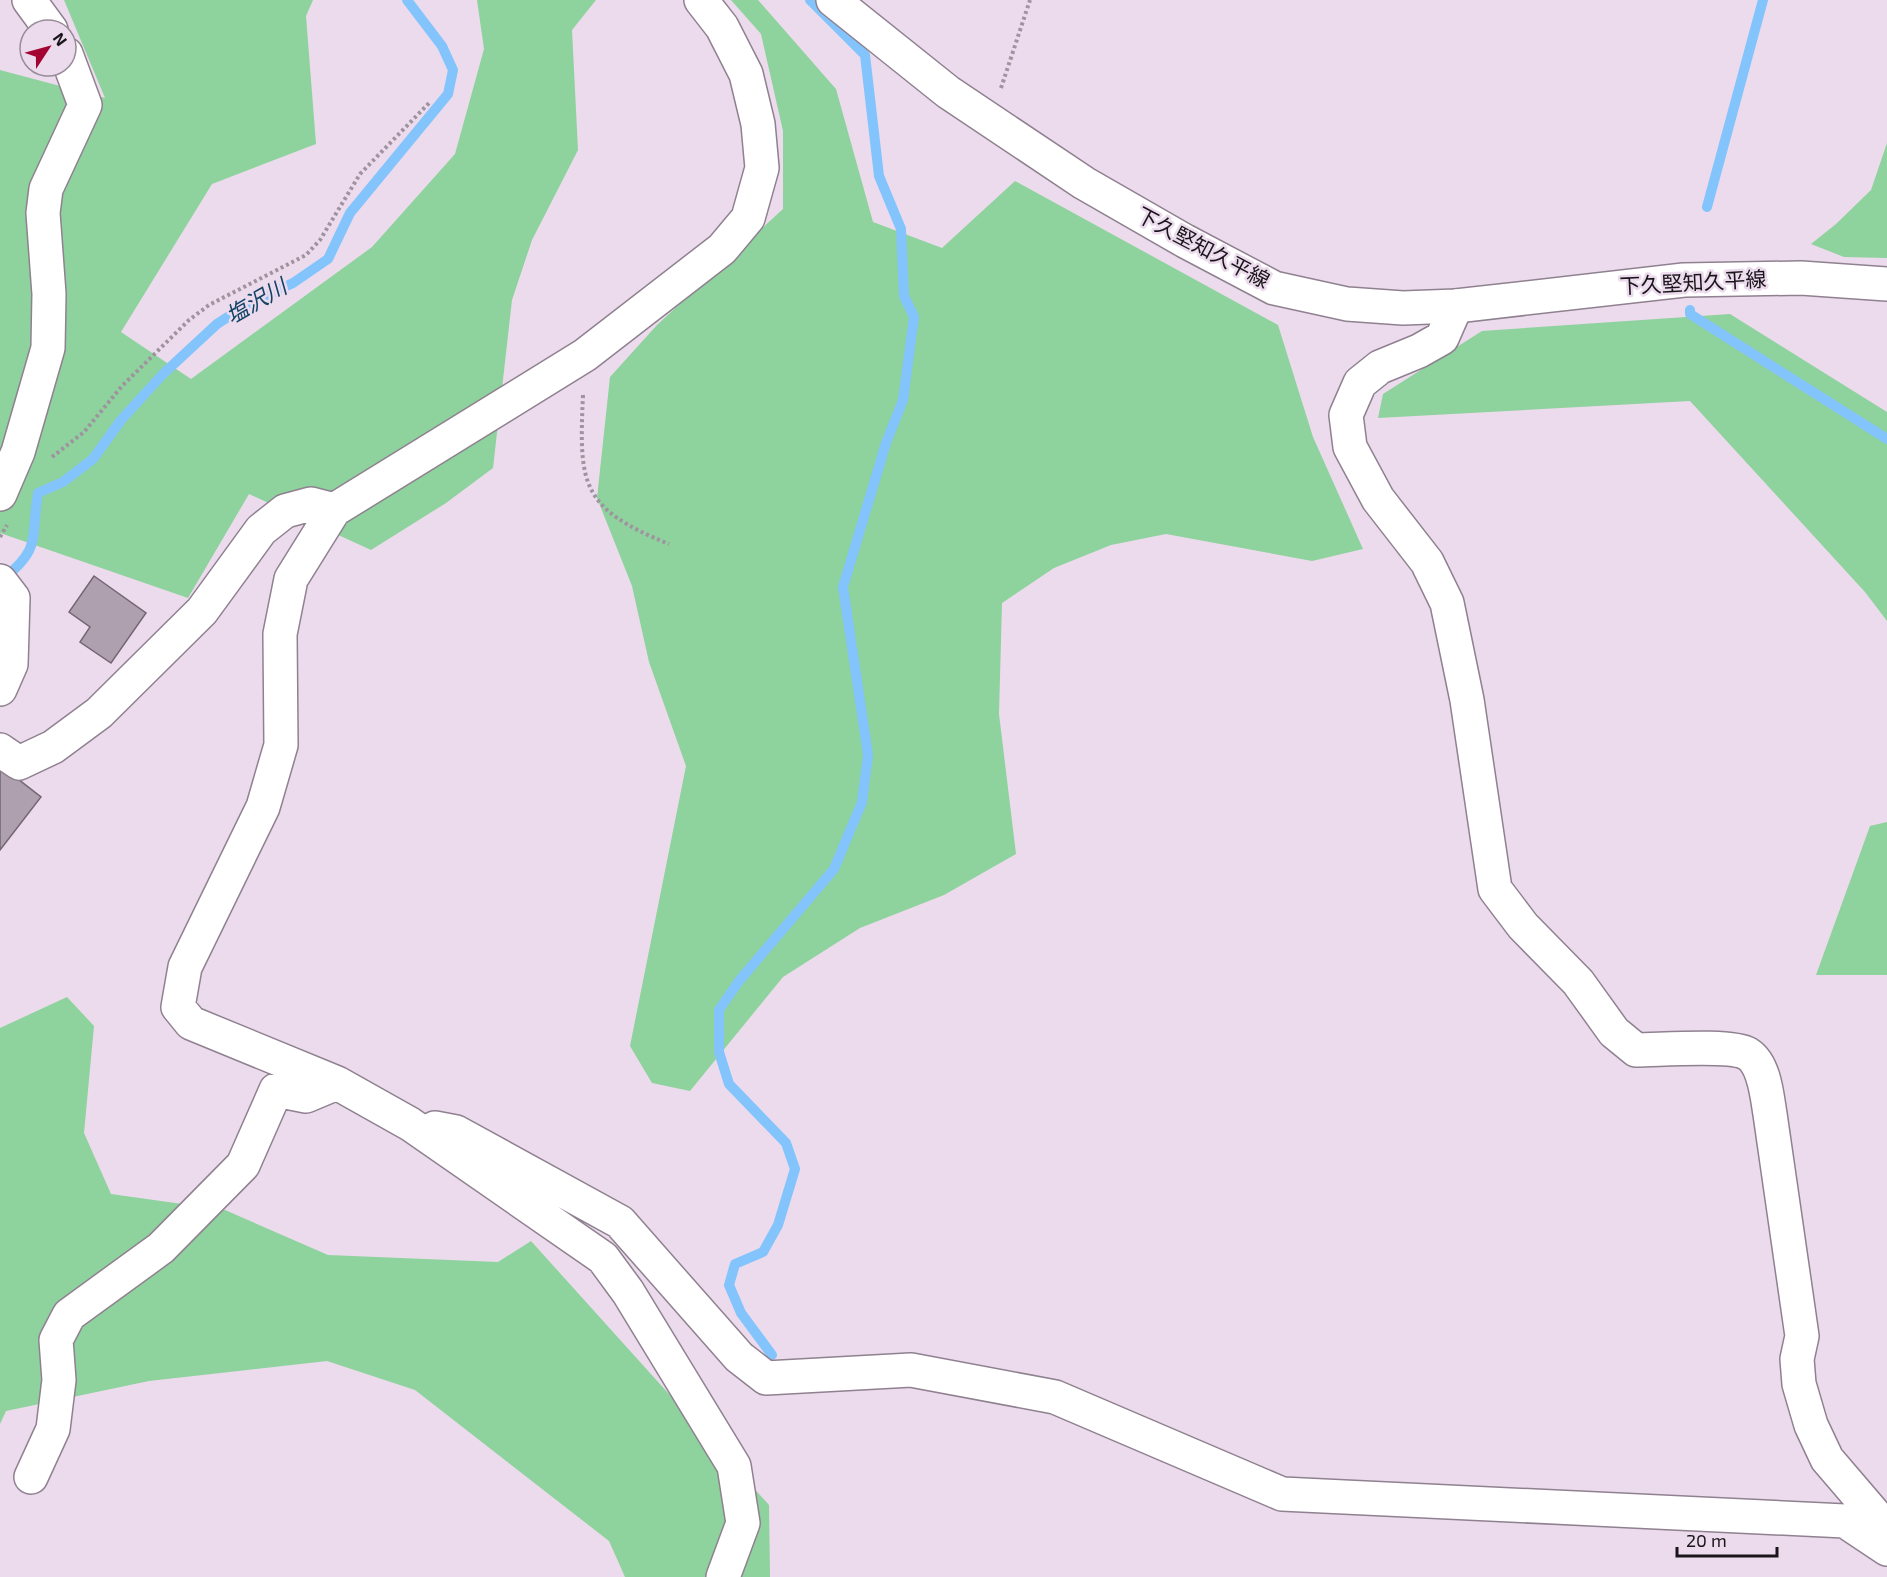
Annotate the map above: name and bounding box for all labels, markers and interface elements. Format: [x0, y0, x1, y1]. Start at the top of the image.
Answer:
north arrow [18, 18, 78, 78]
text: N [49, 29, 72, 49]
street label: 下久堅知久平線 [1133, 201, 1274, 292]
street label: 下久堅知久平線 [1619, 265, 1767, 298]
water label: 塩沢川 [220, 271, 292, 328]
scale bar [1677, 1520, 1778, 1558]
text: 20 m [1686, 1529, 1727, 1551]

